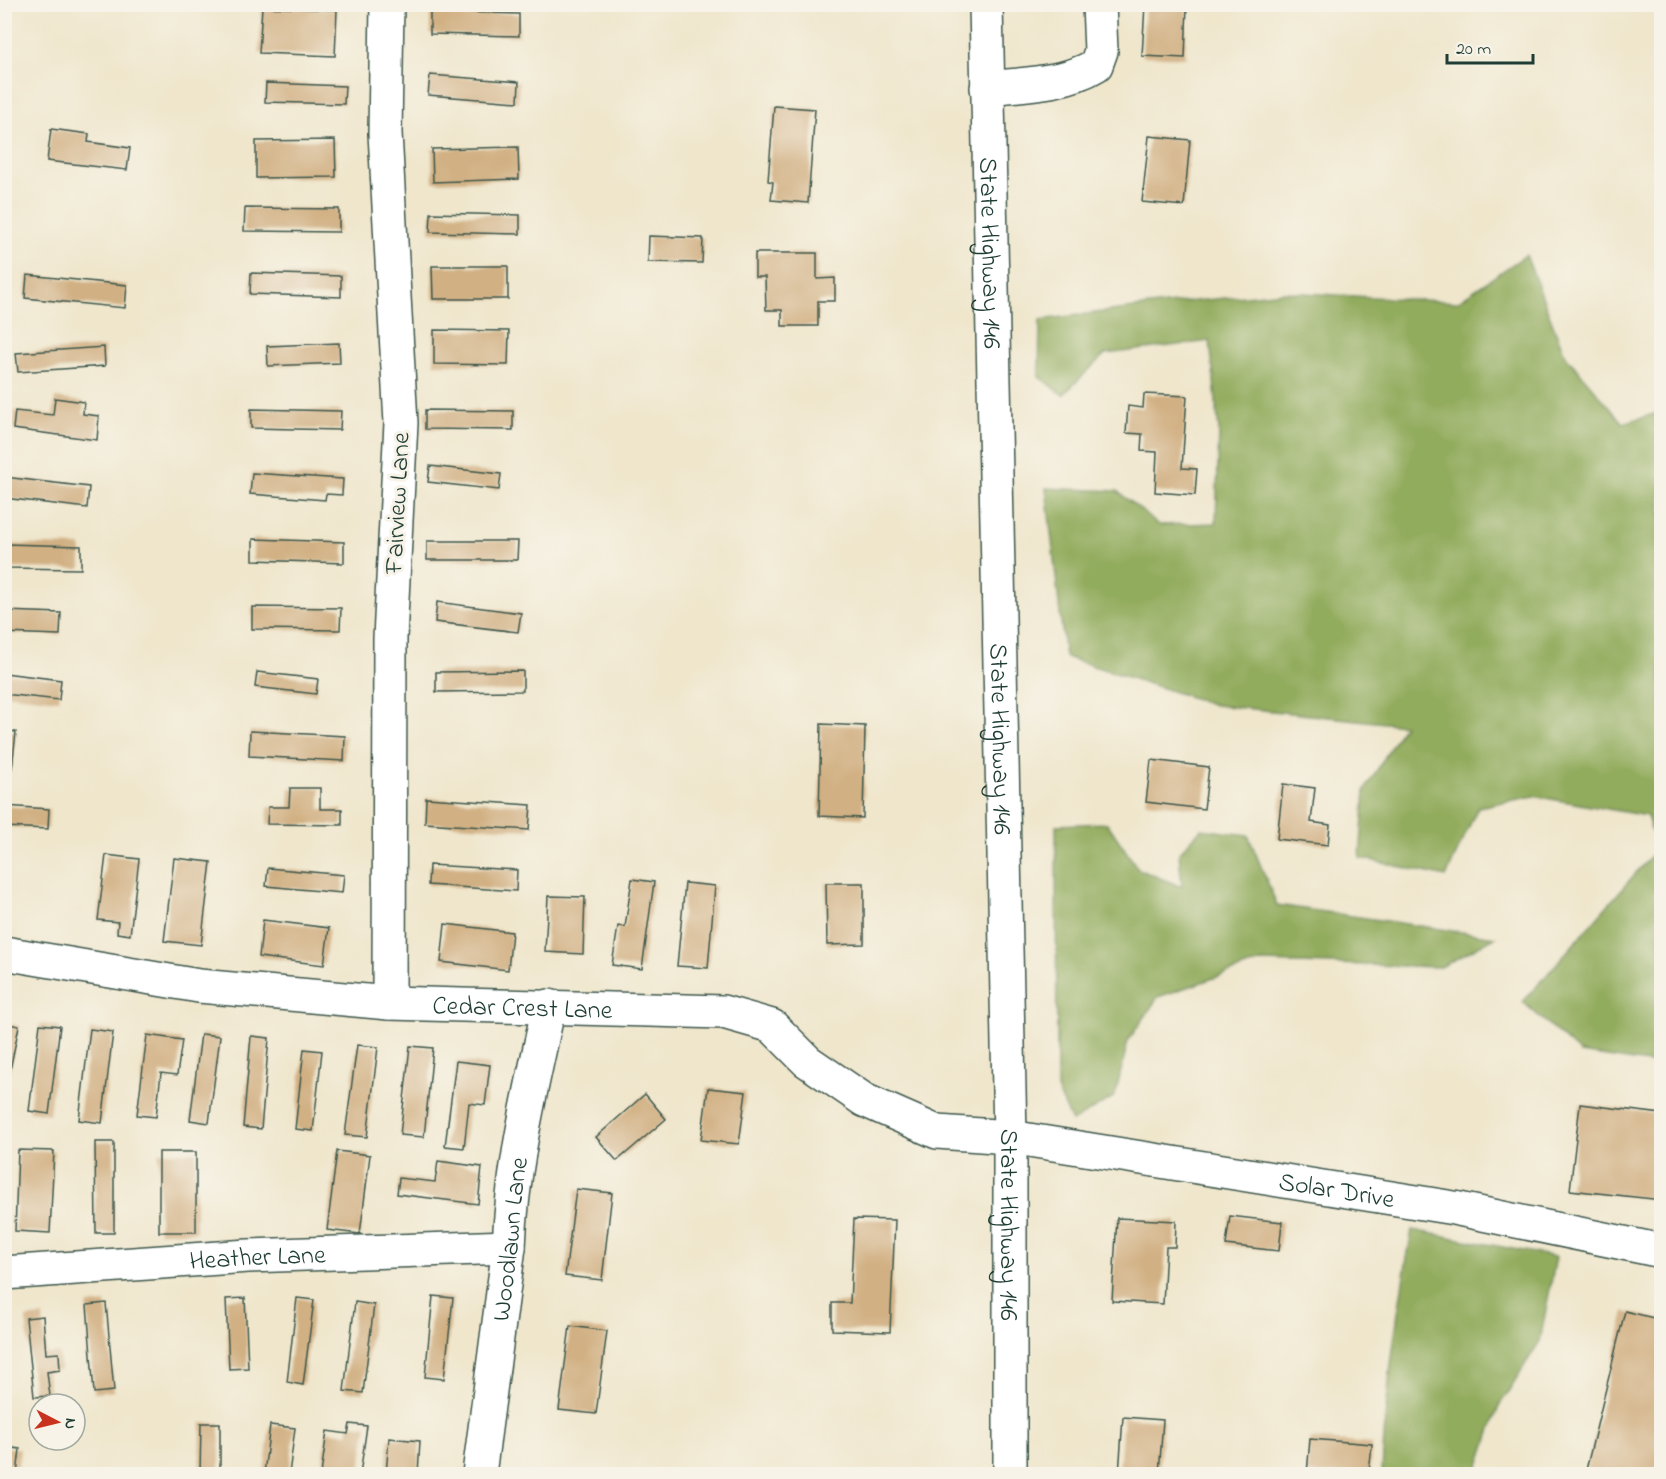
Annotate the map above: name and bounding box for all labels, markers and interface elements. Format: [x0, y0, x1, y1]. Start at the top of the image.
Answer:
scale bar [1447, 27, 1532, 65]
text: 20 m [1456, 37, 1491, 63]
street label: State Highway 146 [967, 157, 1009, 349]
street label: Fairview Lane [376, 431, 422, 576]
street label: State Highway 146 [978, 643, 1020, 835]
street label: Cedar Crest Lane [432, 988, 613, 1031]
street label: State Highway 146 [988, 1129, 1026, 1321]
street label: Woodlawn Lane [483, 1154, 540, 1324]
street label: Solar Drive [1276, 1164, 1397, 1220]
street label: Heather Lane [188, 1237, 327, 1282]
north arrow [27, 1392, 87, 1452]
text: N [57, 1417, 82, 1431]

